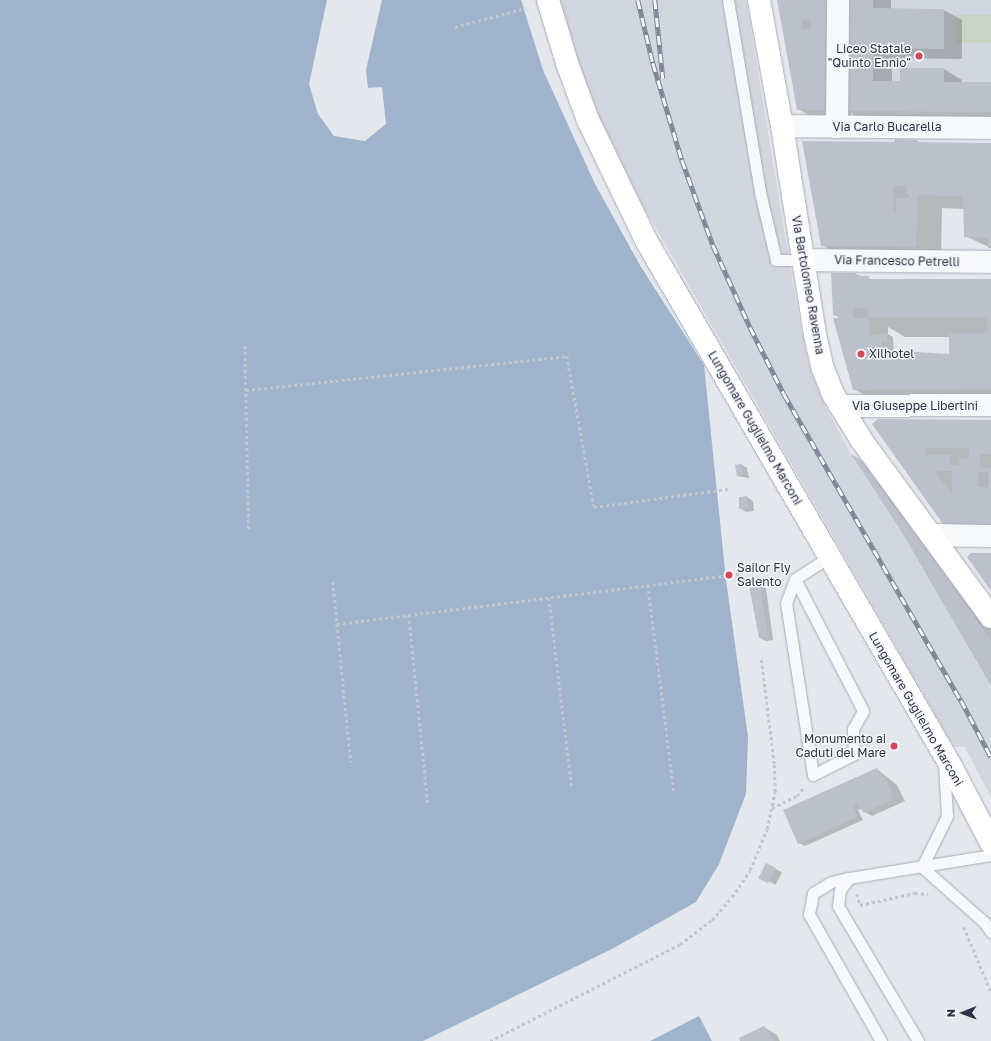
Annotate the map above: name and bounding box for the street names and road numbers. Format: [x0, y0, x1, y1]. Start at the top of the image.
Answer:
street label: Via Carlo Bucarella [832, 120, 942, 134]
street label: Via Bartolomeo Ravenna [789, 214, 827, 356]
street label: Via Francesco Petrelli [834, 253, 960, 269]
street label: Lungomare Guglielmo Marconi [705, 348, 805, 508]
street label: Via Giuseppe Libertini [852, 399, 978, 413]
street label: Lungomare Guglielmo Marconi [866, 629, 966, 789]

